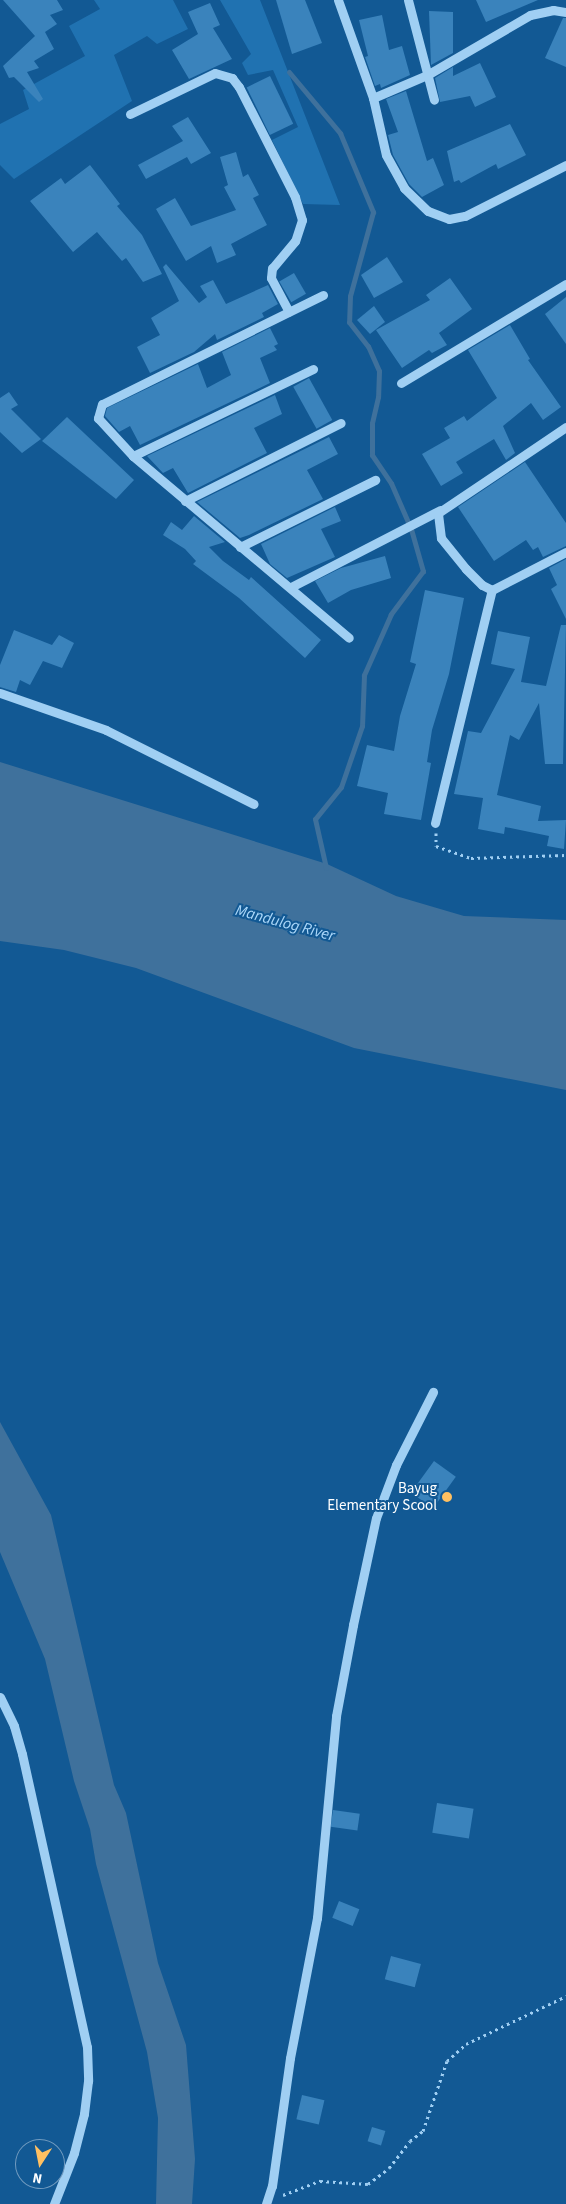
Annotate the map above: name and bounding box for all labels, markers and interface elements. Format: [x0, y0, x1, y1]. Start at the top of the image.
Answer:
water label: Mandulog River [233, 901, 337, 945]
place label: Bayug Elementary Scool [327, 1479, 437, 1514]
marker: Bayug Elementary Scool [441, 1491, 453, 1503]
north arrow [15, 2139, 65, 2189]
text: N [31, 2167, 44, 2188]

